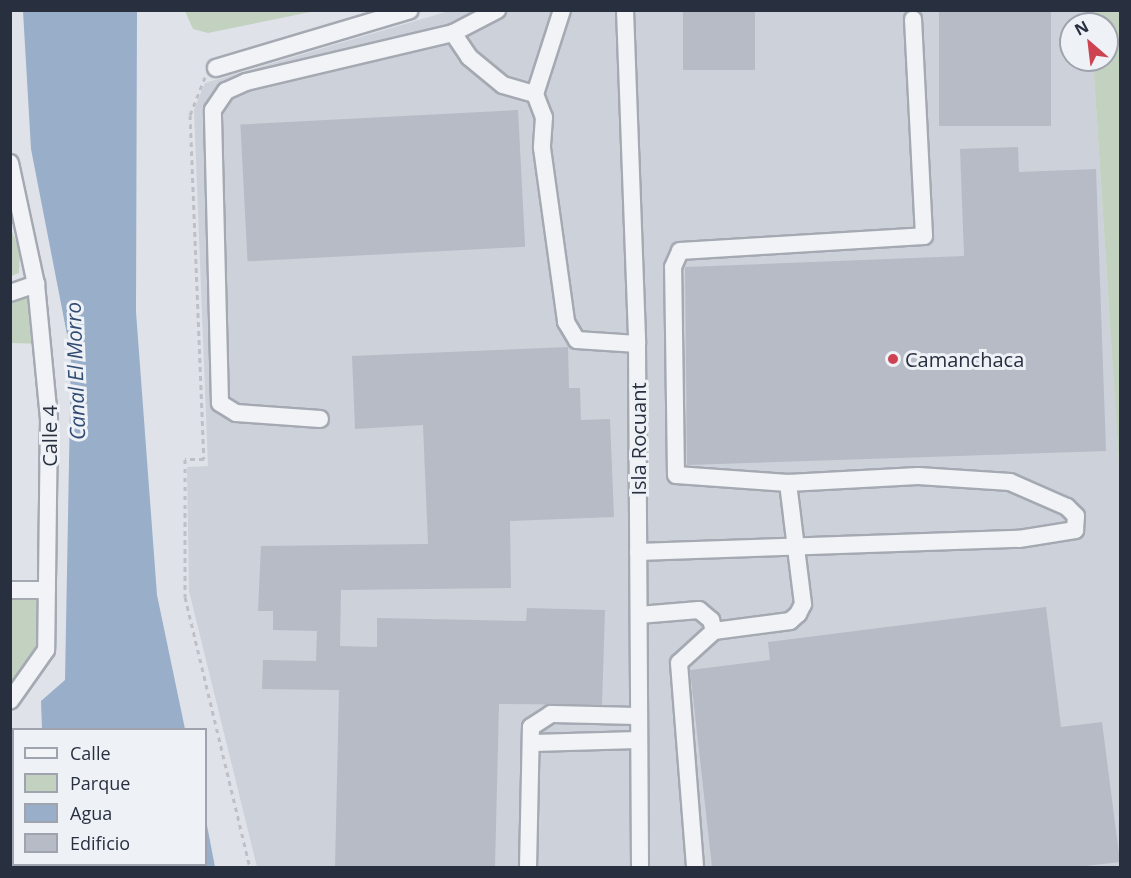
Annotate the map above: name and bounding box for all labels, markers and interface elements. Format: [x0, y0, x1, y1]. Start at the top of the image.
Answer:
north arrow [1059, 12, 1119, 72]
text: N [1071, 15, 1092, 41]
water label: Canal El Morro [60, 301, 90, 441]
place label: Camanchaca [905, 347, 1024, 371]
marker: Camanchaca [886, 352, 900, 366]
street label: Isla Rocuant [626, 382, 650, 496]
street label: Calle 4 [37, 405, 61, 467]
legend [12, 728, 207, 866]
text: Calle [70, 741, 111, 765]
text: Parque [70, 771, 130, 795]
text: Agua [70, 801, 112, 825]
text: Edificio [70, 831, 130, 855]

